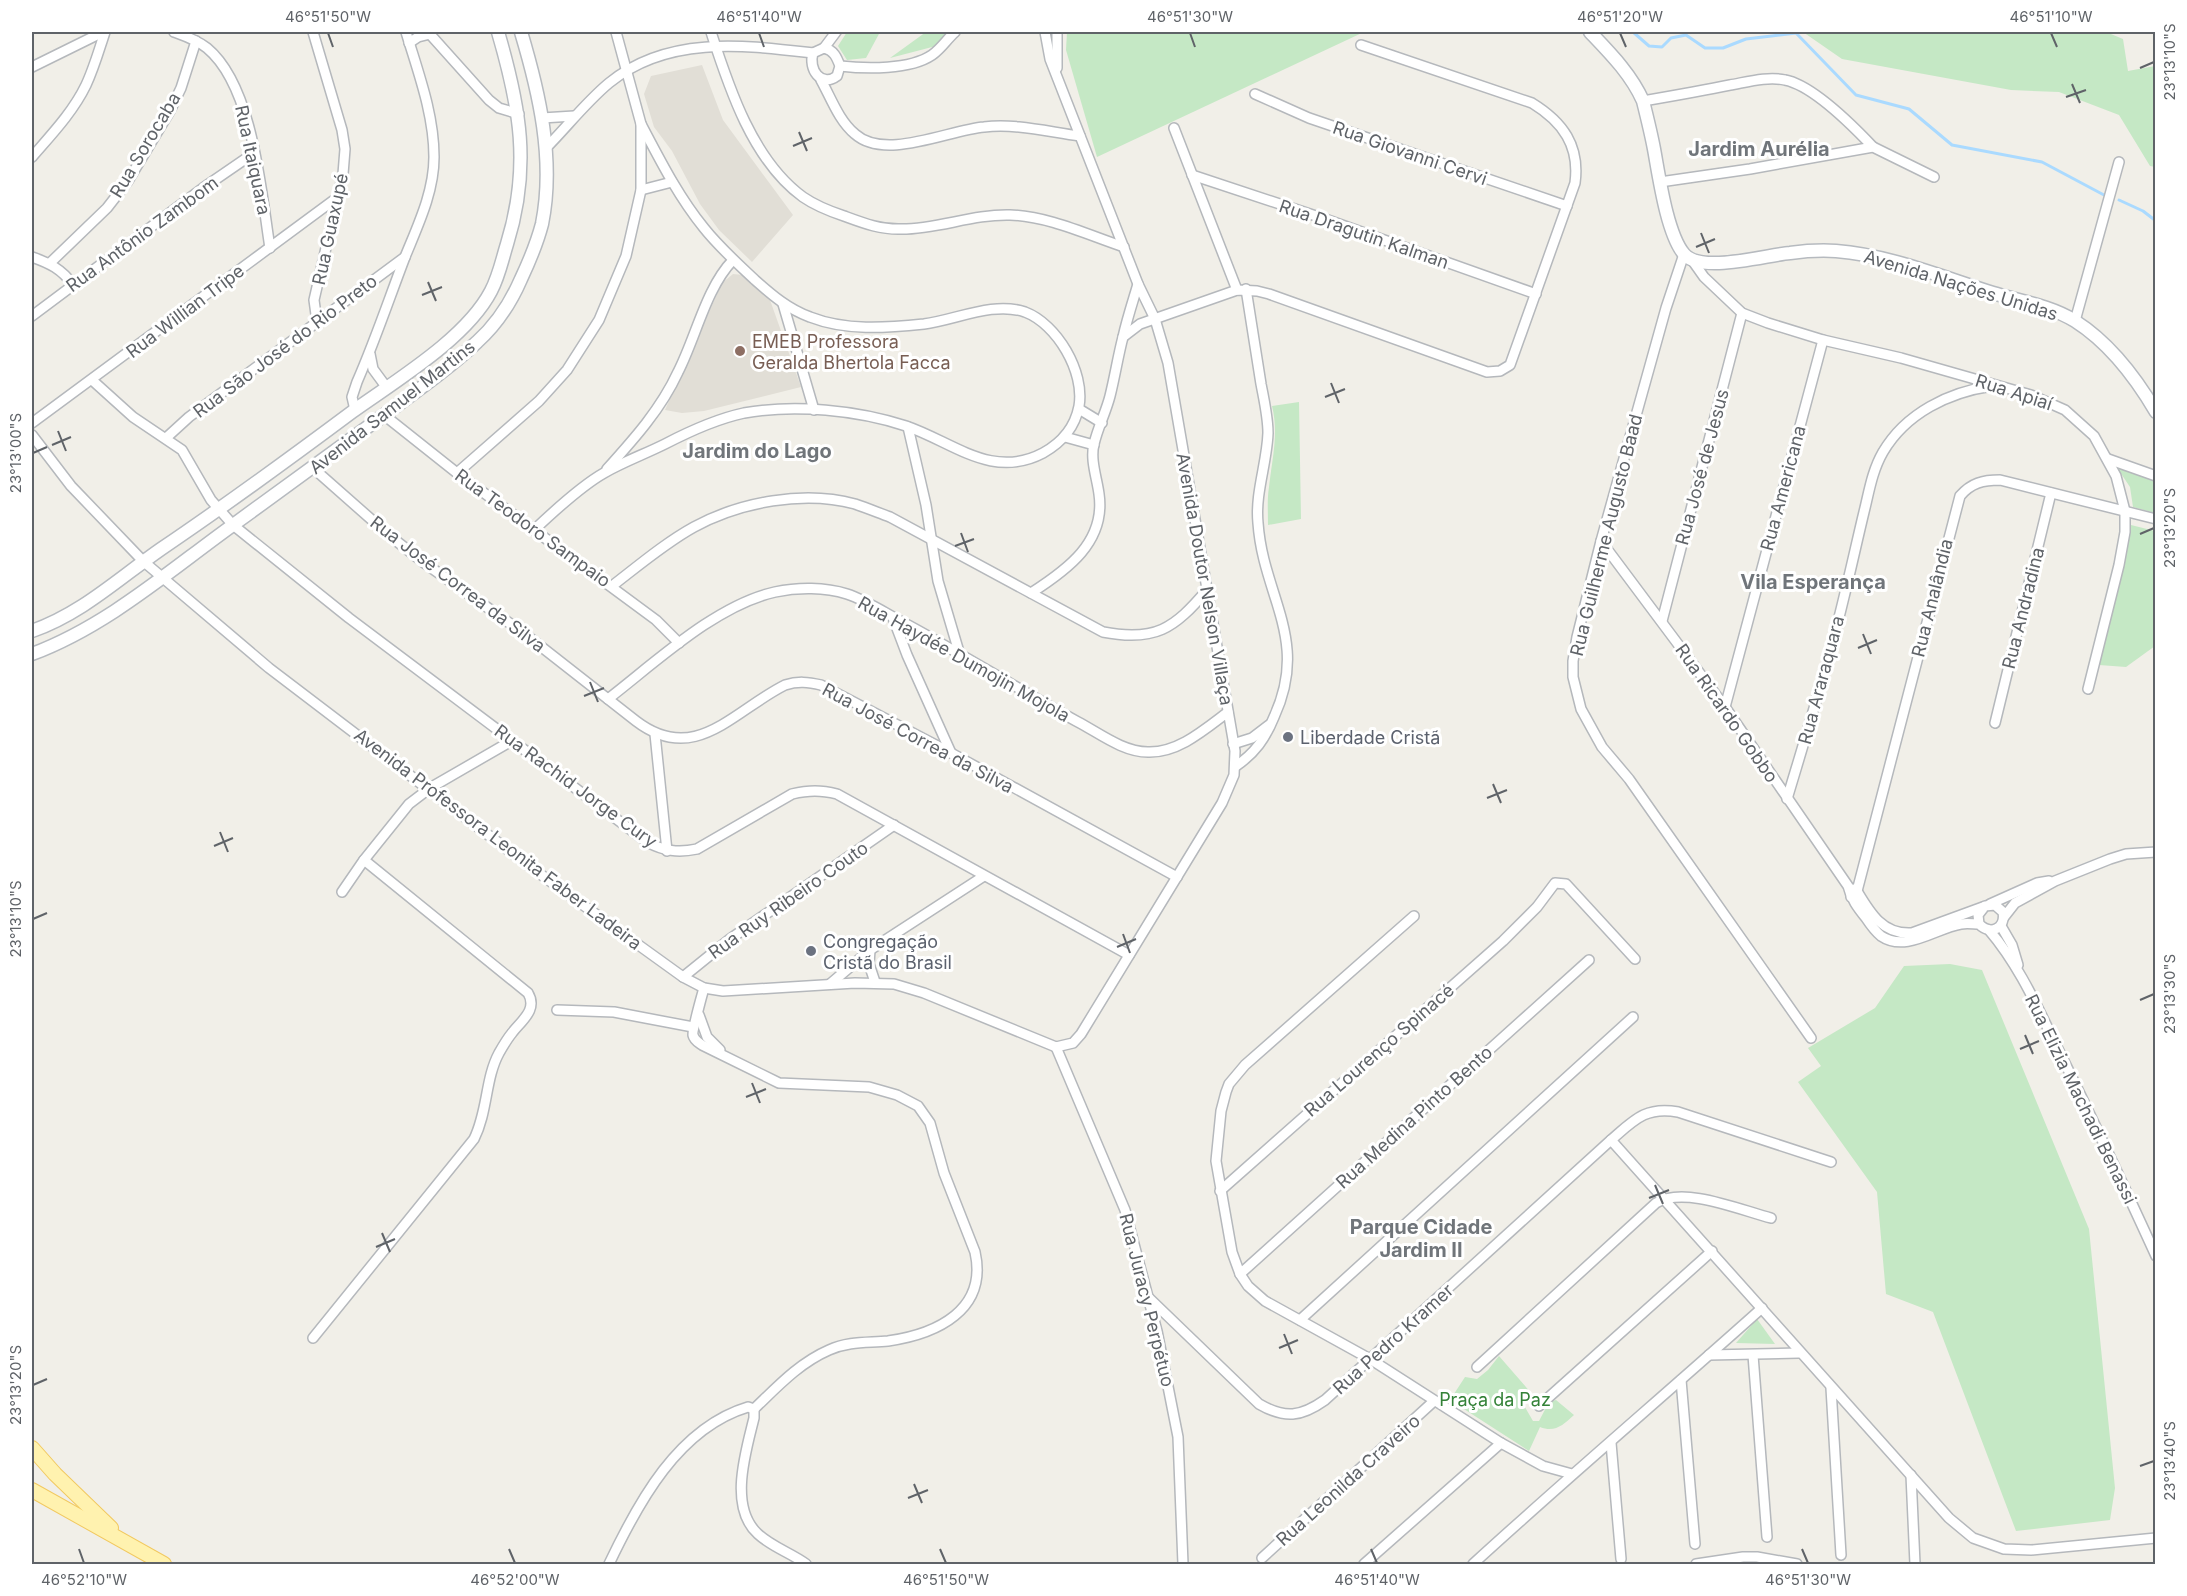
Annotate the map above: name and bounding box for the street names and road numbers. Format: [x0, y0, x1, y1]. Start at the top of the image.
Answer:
street label: Rua Sorocaba [105, 89, 185, 201]
street label: Rua Itaiquara [231, 103, 275, 217]
street label: Rua Giovanni Cervi [1330, 117, 1490, 189]
street label: Rua Guaxupé [308, 171, 352, 287]
street label: Rua Antônio Zambom [62, 172, 222, 296]
street label: Rua Dragutin Kalman [1276, 195, 1452, 273]
street label: Avenida Nações Unidas [1862, 246, 2060, 324]
street label: Rua Willian Tripe [122, 260, 248, 362]
street label: Rua São José do Rio Preto [189, 270, 381, 422]
street label: Avenida Samuel Martins [305, 336, 479, 478]
street label: Rua Apiaí [1973, 370, 2056, 414]
street label: Rua José de Jesus [1671, 387, 1733, 547]
street label: Rua Guilherme Augusto Baad [1566, 412, 1646, 658]
street label: Rua Americana [1756, 423, 1810, 553]
street label: Avenida Doutor Nelson Villaça [1172, 451, 1238, 707]
street label: Rua Teodoro Sampaio [451, 465, 615, 591]
street label: Rua José Correa da Silva [366, 511, 550, 657]
street label: Rua Analândia [1907, 537, 1957, 659]
street label: Rua Andradina [1998, 545, 2048, 671]
street label: Rua Haydée Dumojin Mojola [855, 592, 1073, 726]
street label: Rua Araraquara [1794, 613, 1848, 747]
street label: Rua Ricardo Gobbo [1671, 640, 1783, 786]
street label: Rua José Correa da Silva [819, 679, 1017, 797]
street label: Rua Rachid Jorge Cury [491, 720, 661, 852]
street label: Avenida Professora Leonita Faber Ladeira [350, 724, 646, 954]
street label: Rua Ruy Ribeiro Couto [704, 837, 872, 963]
street label: Rua Lourenço Spinacé [1300, 979, 1458, 1121]
street label: Rua Elizia Machadi Benassi [2021, 991, 2141, 1207]
street label: Rua Medina Pinto Bento [1332, 1041, 1496, 1193]
street label: Rua Juracy Perpétuo [1115, 1211, 1179, 1389]
street label: Rua Pedro Kramer [1329, 1279, 1458, 1399]
street label: Rua Leonilda Craveiro [1272, 1410, 1424, 1550]

